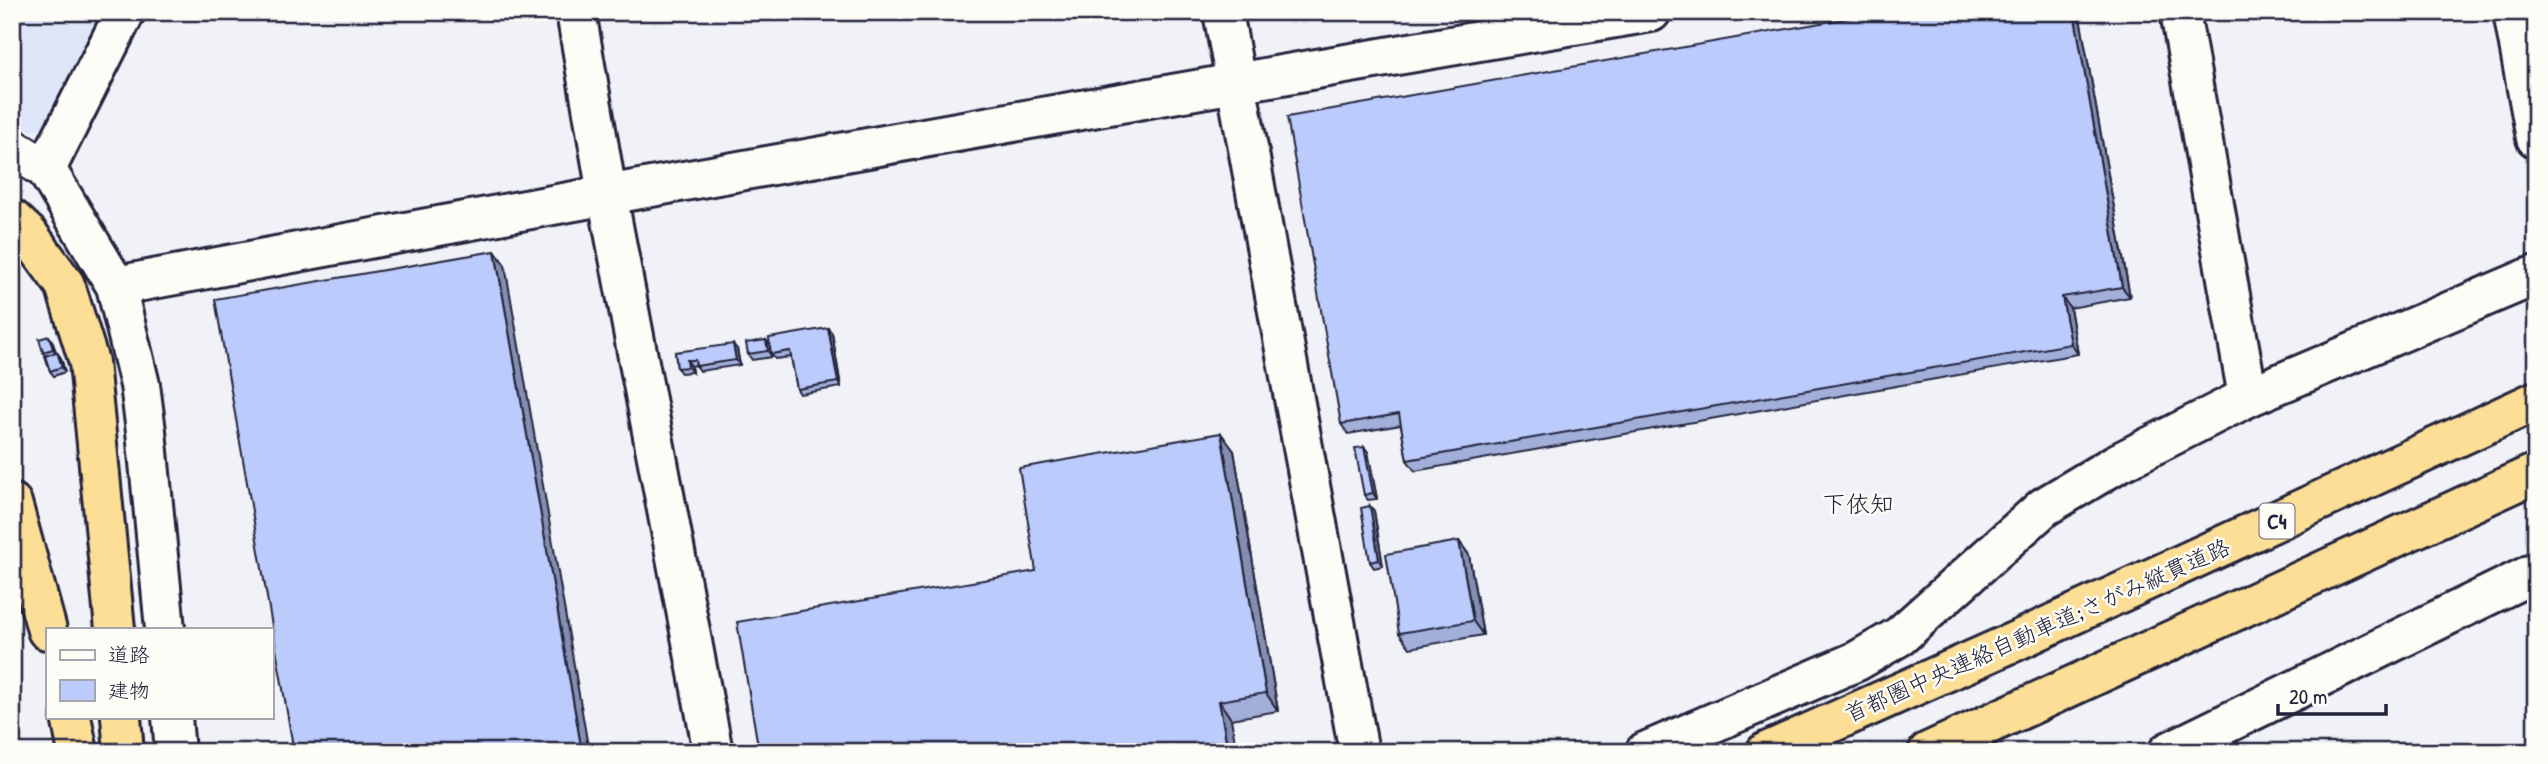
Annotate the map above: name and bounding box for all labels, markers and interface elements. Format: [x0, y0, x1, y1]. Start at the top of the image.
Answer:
district label: 下依知 [1822, 487, 1894, 519]
road number: C4 [2260, 504, 2294, 538]
street label: 首都圏中央連絡自動車道;さがみ縦貫道路 [1839, 531, 2235, 729]
legend [46, 628, 273, 718]
text: 道路 [108, 640, 150, 669]
scale bar [2278, 673, 2387, 717]
text: 建物 [108, 676, 150, 705]
text: 20 m [2289, 682, 2327, 711]

